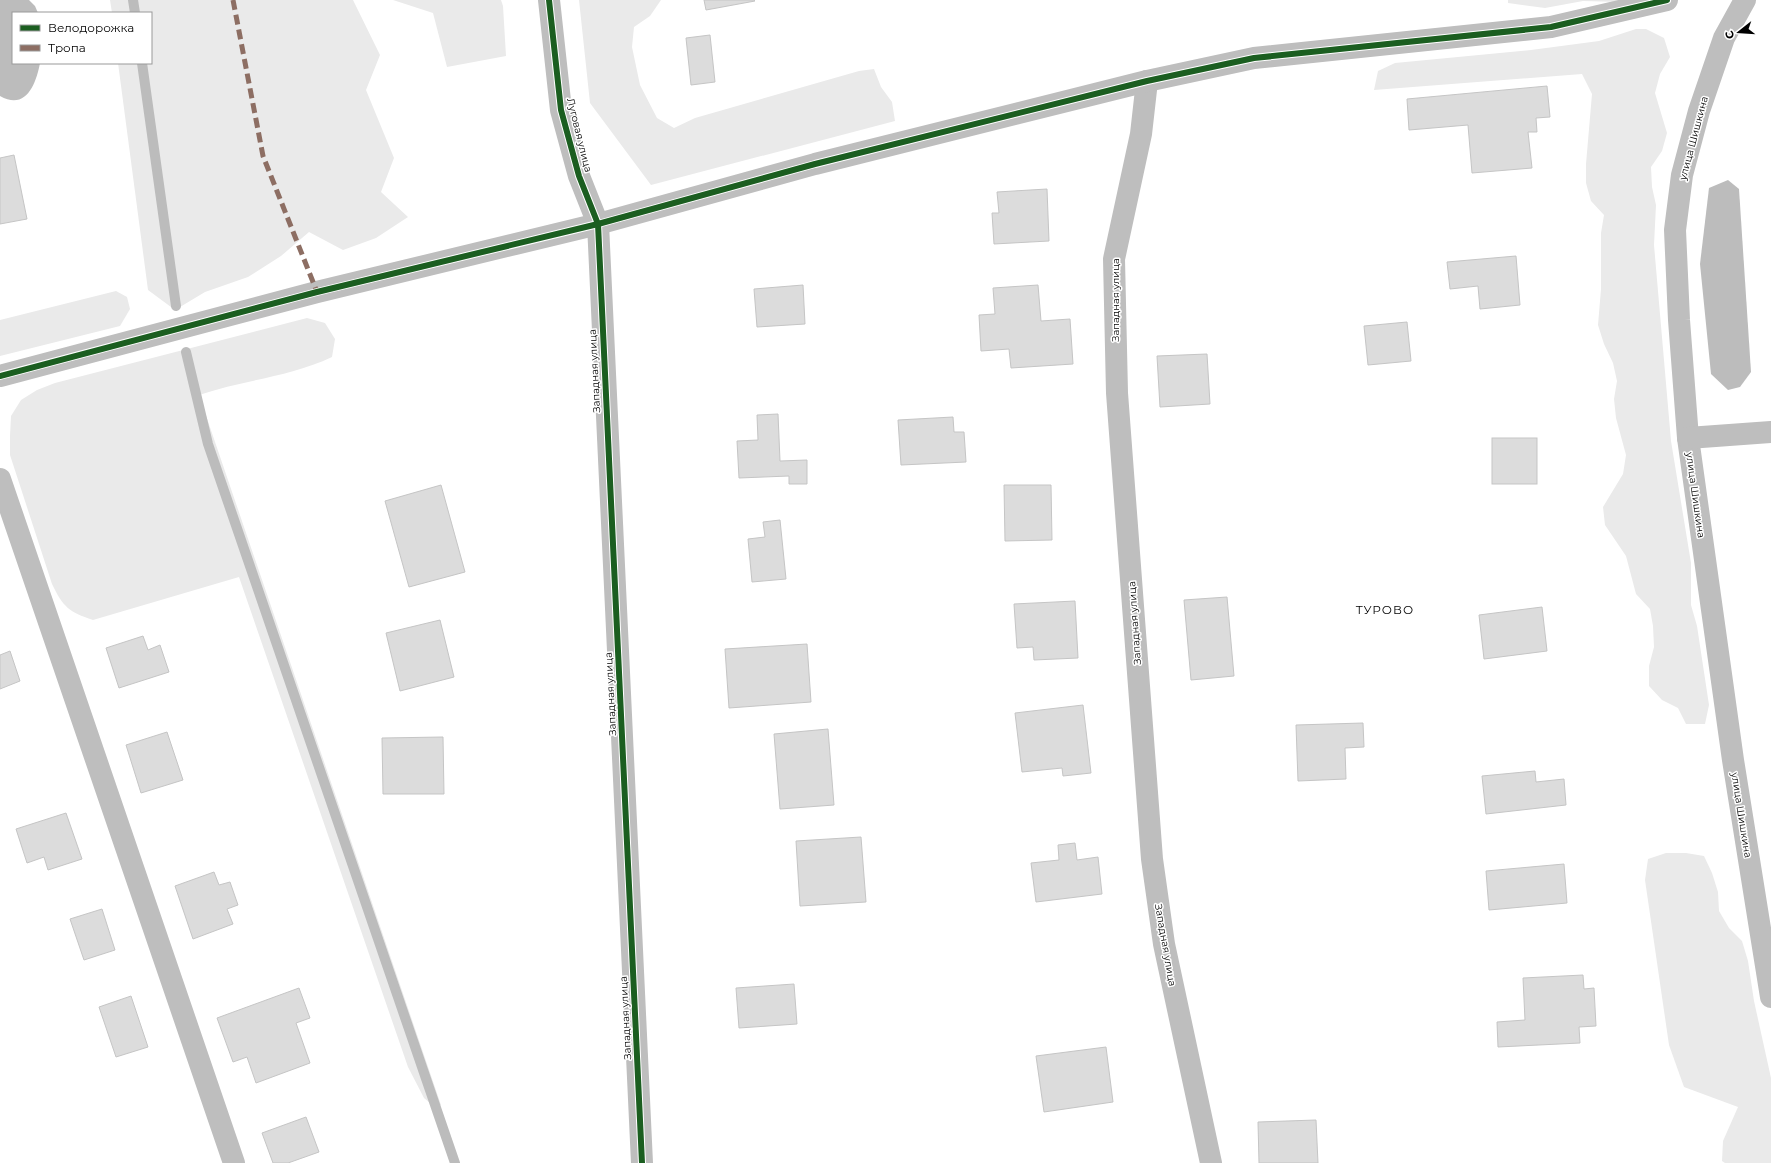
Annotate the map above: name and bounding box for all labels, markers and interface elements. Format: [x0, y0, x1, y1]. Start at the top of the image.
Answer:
legend [12, 12, 152, 64]
north arrow [1719, 12, 1759, 52]
text: Велодорожка [48, 20, 134, 35]
text: С [1722, 29, 1737, 41]
text: Тропа [48, 40, 86, 55]
street label: улица Шишкина [1676, 95, 1711, 182]
street label: Луговая улица [564, 97, 595, 174]
street label: Западная улица [1109, 258, 1122, 342]
street label: Западная улица [586, 329, 603, 413]
street label: улица Шишкина [1683, 450, 1708, 539]
street label: Западная улица [1125, 581, 1144, 665]
district label: ТУРОВО [1356, 602, 1414, 617]
street label: Западная улица [602, 652, 619, 736]
street label: улица Шишкина [1728, 770, 1755, 859]
street label: Западная улица [1152, 903, 1179, 987]
street label: Западная улица [617, 976, 634, 1060]

